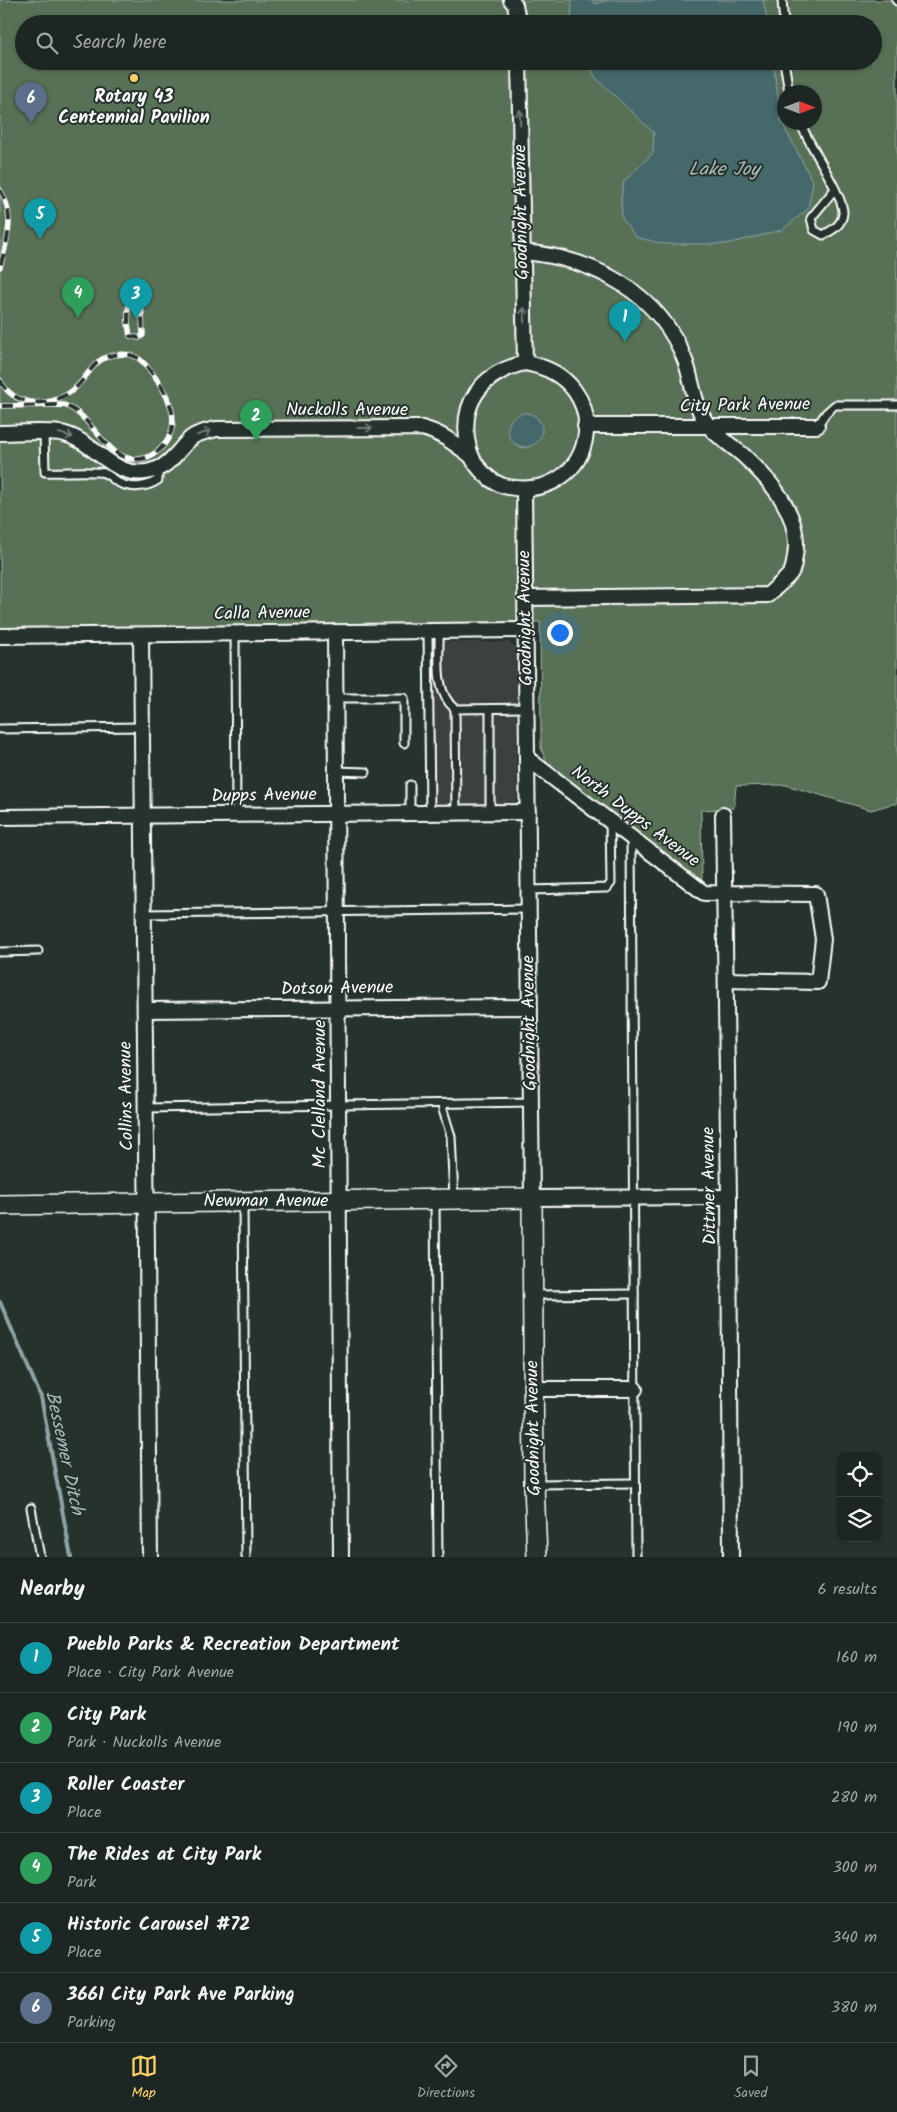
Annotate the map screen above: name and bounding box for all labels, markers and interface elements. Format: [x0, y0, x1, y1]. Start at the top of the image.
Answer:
search box [15, 15, 882, 70]
text: Search here [73, 28, 167, 58]
icon: search [33, 29, 61, 57]
marker: Rotary 43 Centennial Pavilion [128, 72, 140, 84]
pin: 6 [15, 82, 47, 123]
place label: Rotary 43 Centennial Pavilion [58, 83, 210, 133]
north arrow [777, 85, 822, 130]
one-way arrow [516, 110, 525, 126]
street label: Goodnight Avenue [506, 144, 538, 280]
water label: Lake Joy [689, 155, 762, 185]
pin: 5 [24, 198, 56, 239]
pin: 4 [62, 277, 94, 318]
pin: 3 [120, 278, 152, 319]
pin: 1 [609, 301, 641, 342]
one-way arrow [519, 307, 529, 323]
street label: City Park Avenue [679, 390, 811, 422]
street label: Nuckolls Avenue [286, 396, 408, 425]
pin: 2 [240, 400, 272, 441]
one-way arrow [357, 423, 373, 433]
one-way arrow [195, 428, 211, 437]
one-way arrow [57, 431, 73, 441]
street label: Goodnight Avenue [510, 550, 542, 686]
street label: Calla Avenue [213, 599, 311, 629]
your location [547, 620, 573, 646]
street label: North Dupps Avenue [564, 759, 706, 875]
street label: Dupps Avenue [211, 781, 317, 811]
street label: Goodnight Avenue [514, 955, 546, 1091]
street label: Dotson Avenue [281, 974, 393, 1004]
street label: Mc Clelland Avenue [306, 1020, 335, 1168]
street label: Collins Avenue [112, 1041, 142, 1151]
street label: Dittmer Avenue [694, 1127, 726, 1245]
street label: Newman Avenue [204, 1187, 328, 1216]
street label: Goodnight Avenue [518, 1360, 550, 1496]
water label: Bessemer Ditch [36, 1388, 92, 1519]
map controls [837, 1452, 882, 1542]
button: locate [837, 1452, 882, 1497]
button: layers [837, 1497, 882, 1542]
text: Nearby [20, 1573, 85, 1606]
text: 6 results [818, 1577, 877, 1602]
text: Pueblo Parks & Recreation Department [67, 1630, 400, 1660]
text: 1 [34, 1645, 38, 1670]
text: 160 m [836, 1645, 877, 1670]
text: Place · City Park Avenue [67, 1660, 234, 1685]
text: City Park [67, 1700, 146, 1730]
text: 2 [31, 1715, 41, 1740]
text: 190 m [837, 1715, 877, 1740]
text: Park · Nuckolls Avenue [67, 1730, 221, 1755]
text: Roller Coaster [67, 1770, 184, 1800]
text: 3 [32, 1785, 40, 1810]
text: 280 m [831, 1785, 877, 1810]
text: Place [67, 1800, 101, 1825]
text: The Rides at City Park [67, 1840, 261, 1870]
text: 4 [32, 1855, 40, 1880]
text: 300 m [833, 1855, 877, 1880]
text: Park [67, 1870, 96, 1895]
text: Historic Carousel #72 [67, 1910, 250, 1940]
text: 5 [32, 1925, 40, 1950]
text: 340 m [832, 1925, 877, 1950]
text: Place [67, 1940, 101, 1965]
text: 3661 City Park Ave Parking [67, 1980, 295, 2010]
text: 6 [32, 1995, 40, 2020]
text: 380 m [831, 1995, 877, 2020]
text: Parking [67, 2010, 116, 2035]
tab: Map [130, 2052, 158, 2104]
tab: Directions [417, 2052, 475, 2104]
tab: Saved [734, 2052, 767, 2104]

